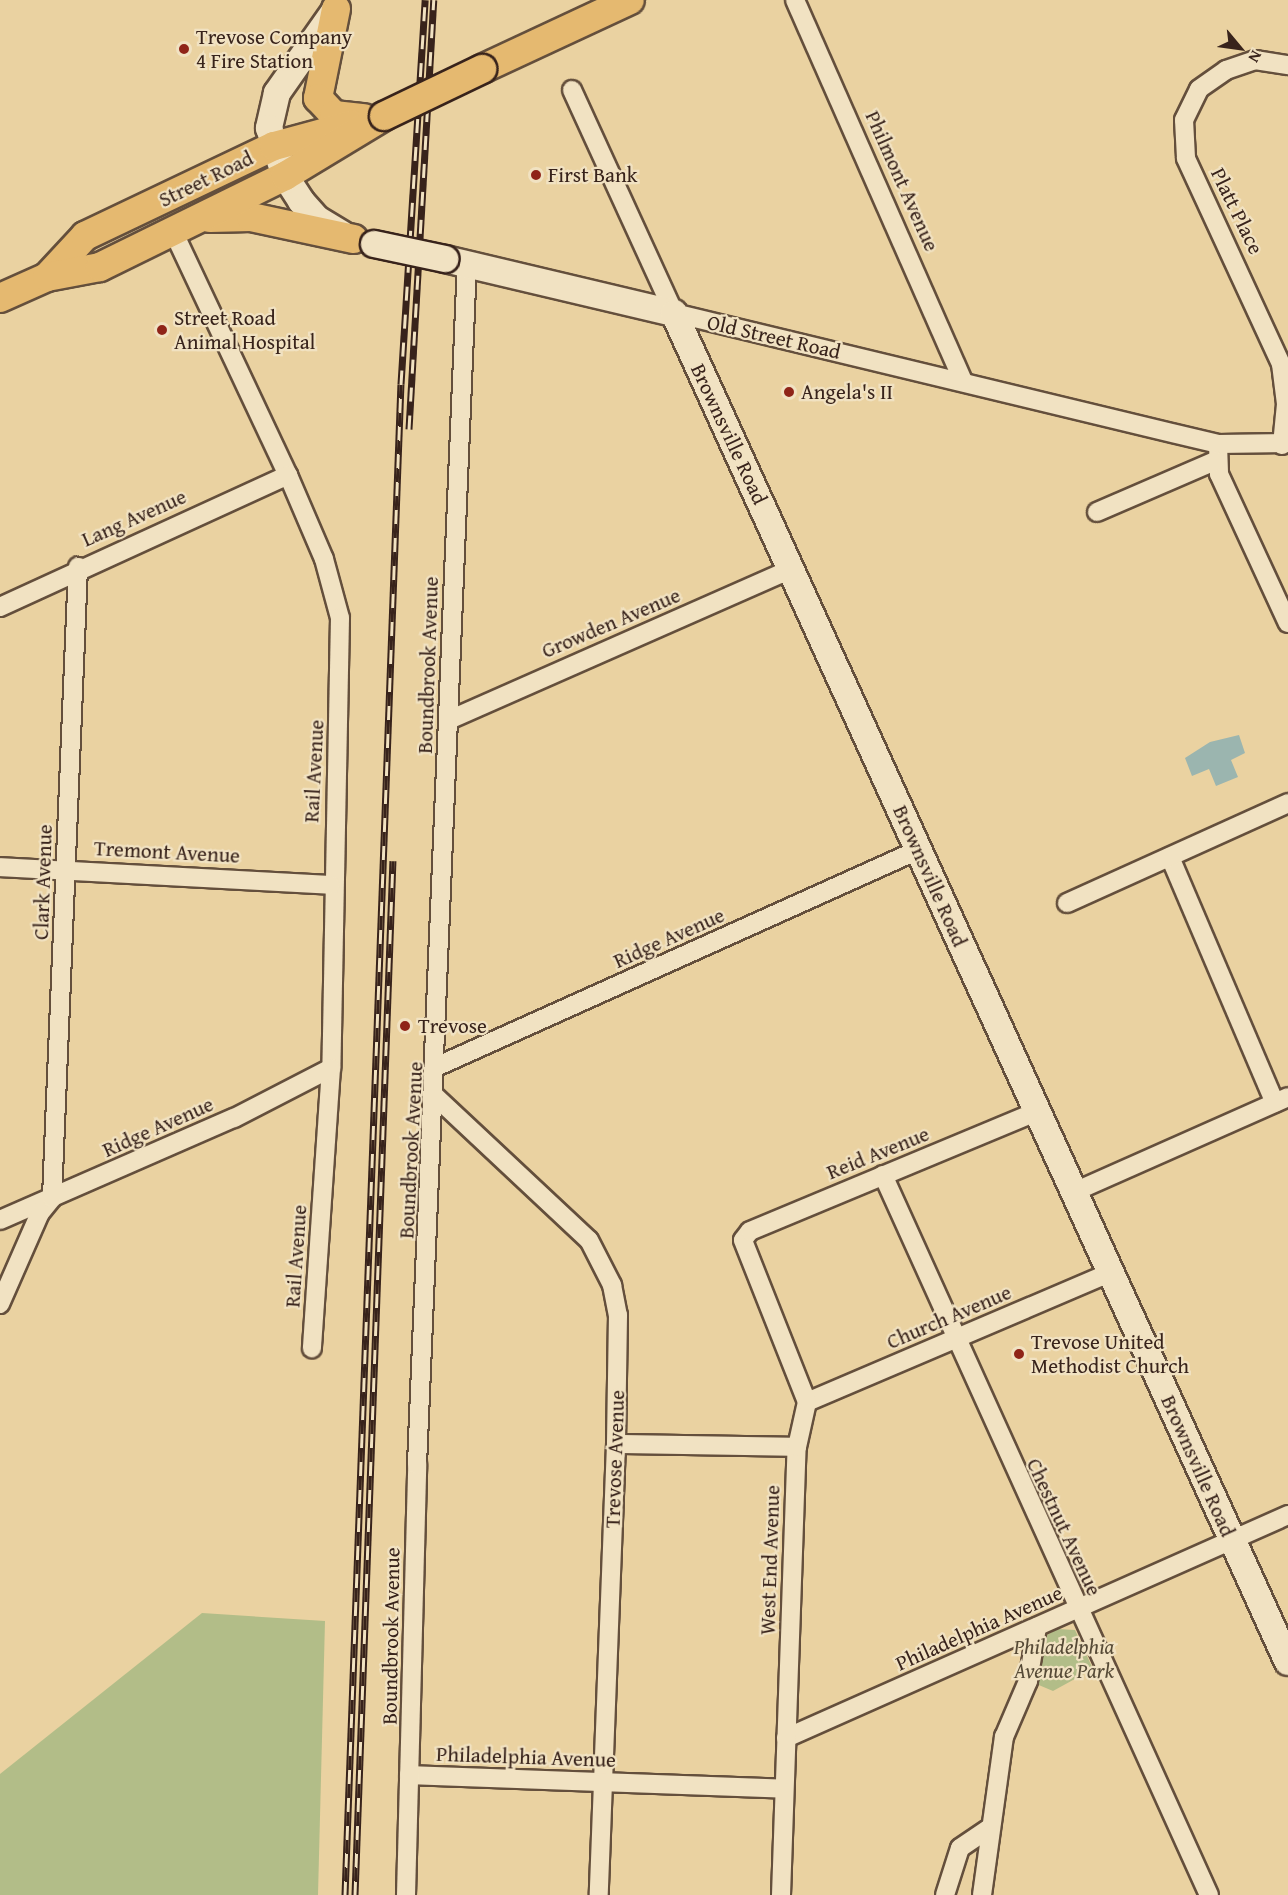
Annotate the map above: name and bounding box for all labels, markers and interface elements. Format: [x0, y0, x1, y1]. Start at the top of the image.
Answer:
north arrow [1210, 18, 1270, 78]
place label: Trevose Company 4 Fire Station [196, 24, 352, 74]
marker: Trevose Company 4 Fire Station [177, 42, 191, 56]
text: N [1243, 46, 1269, 67]
street label: Philmont Avenue [860, 107, 944, 255]
street label: Street Road [155, 145, 257, 213]
place label: First Bank [548, 162, 637, 188]
street label: Platt Place [1205, 164, 1269, 258]
marker: First Bank [529, 168, 543, 182]
place label: Street Road Animal Hospital [174, 305, 315, 355]
street label: Old Street Road [705, 309, 843, 365]
marker: Street Road Animal Hospital [155, 323, 169, 337]
street label: Brownsville Road [685, 360, 773, 508]
place label: Angela's II [801, 379, 893, 405]
marker: Angela's II [782, 385, 796, 399]
street label: Lang Avenue [78, 484, 190, 552]
street label: Boundbrook Avenue [412, 576, 444, 754]
street label: Growden Avenue [538, 582, 684, 664]
street label: Rail Avenue [299, 719, 329, 823]
street label: Brownsville Road [888, 801, 972, 951]
street label: Clark Avenue [28, 824, 58, 940]
street label: Tremont Avenue [93, 836, 241, 868]
street label: Ridge Avenue [610, 902, 728, 974]
place label: Trevose [418, 1013, 487, 1039]
marker: Trevose [396, 1017, 414, 1035]
street label: Boundbrook Avenue [394, 1061, 428, 1239]
street label: Ridge Avenue [99, 1091, 217, 1163]
street label: Reid Avenue [823, 1121, 933, 1185]
street label: Rail Avenue [280, 1204, 312, 1308]
street label: Church Avenue [883, 1279, 1015, 1355]
place label: Trevose United Methodist Church [1031, 1329, 1189, 1379]
marker: Trevose United Methodist Church [1012, 1347, 1026, 1361]
street label: Trevose Avenue [600, 1390, 630, 1528]
street label: Brownsville Road [1156, 1391, 1240, 1541]
street label: Chestnut Avenue [1021, 1454, 1107, 1600]
street label: West End Avenue [755, 1485, 785, 1635]
street label: Boundbrook Avenue [377, 1547, 405, 1725]
street label: Philadelphia Avenue [892, 1580, 1066, 1676]
park label: Philadelphia Avenue Park [1014, 1634, 1114, 1684]
street label: Philadelphia Avenue [436, 1741, 616, 1773]

